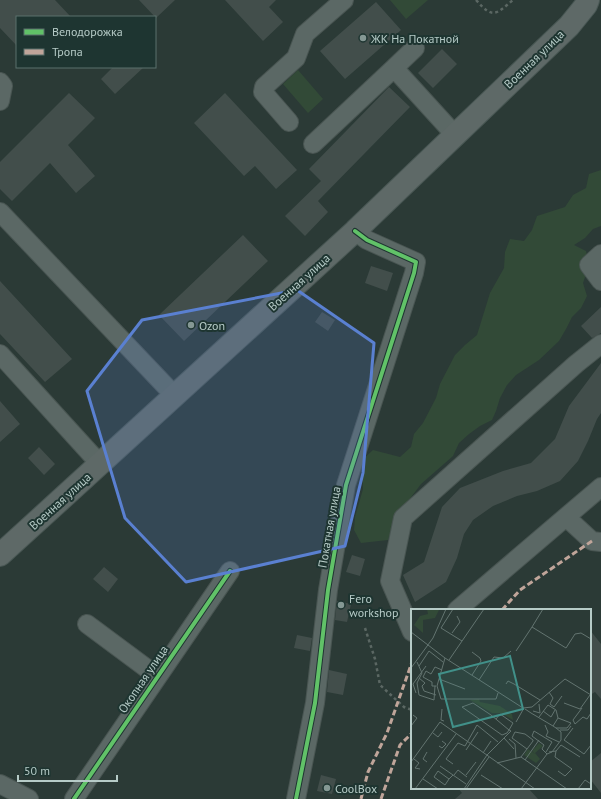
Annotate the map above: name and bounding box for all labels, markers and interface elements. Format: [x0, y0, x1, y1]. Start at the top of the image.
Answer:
legend [16, 16, 156, 68]
text: Велодорожка [52, 24, 123, 39]
street label: Военная улица [501, 27, 567, 91]
place label: ЖК На Покатной [370, 31, 459, 46]
marker: ЖК На Покатной [358, 33, 368, 43]
text: Тропа [52, 44, 83, 59]
street label: Военная улица [265, 250, 333, 314]
place label: Ozon [199, 318, 225, 333]
marker: Ozon [186, 320, 196, 330]
street label: Военная улица [26, 469, 94, 533]
street label: Покатная улица [314, 485, 344, 569]
place label: Fero workshop [349, 591, 399, 620]
marker: Fero workshop [336, 600, 346, 610]
inset map [411, 609, 591, 789]
street label: Окопная улица [115, 642, 171, 716]
scale bar [18, 757, 117, 783]
text: 50 m [24, 763, 50, 778]
place label: CoolBox [335, 781, 377, 796]
marker: CoolBox [322, 783, 332, 793]

